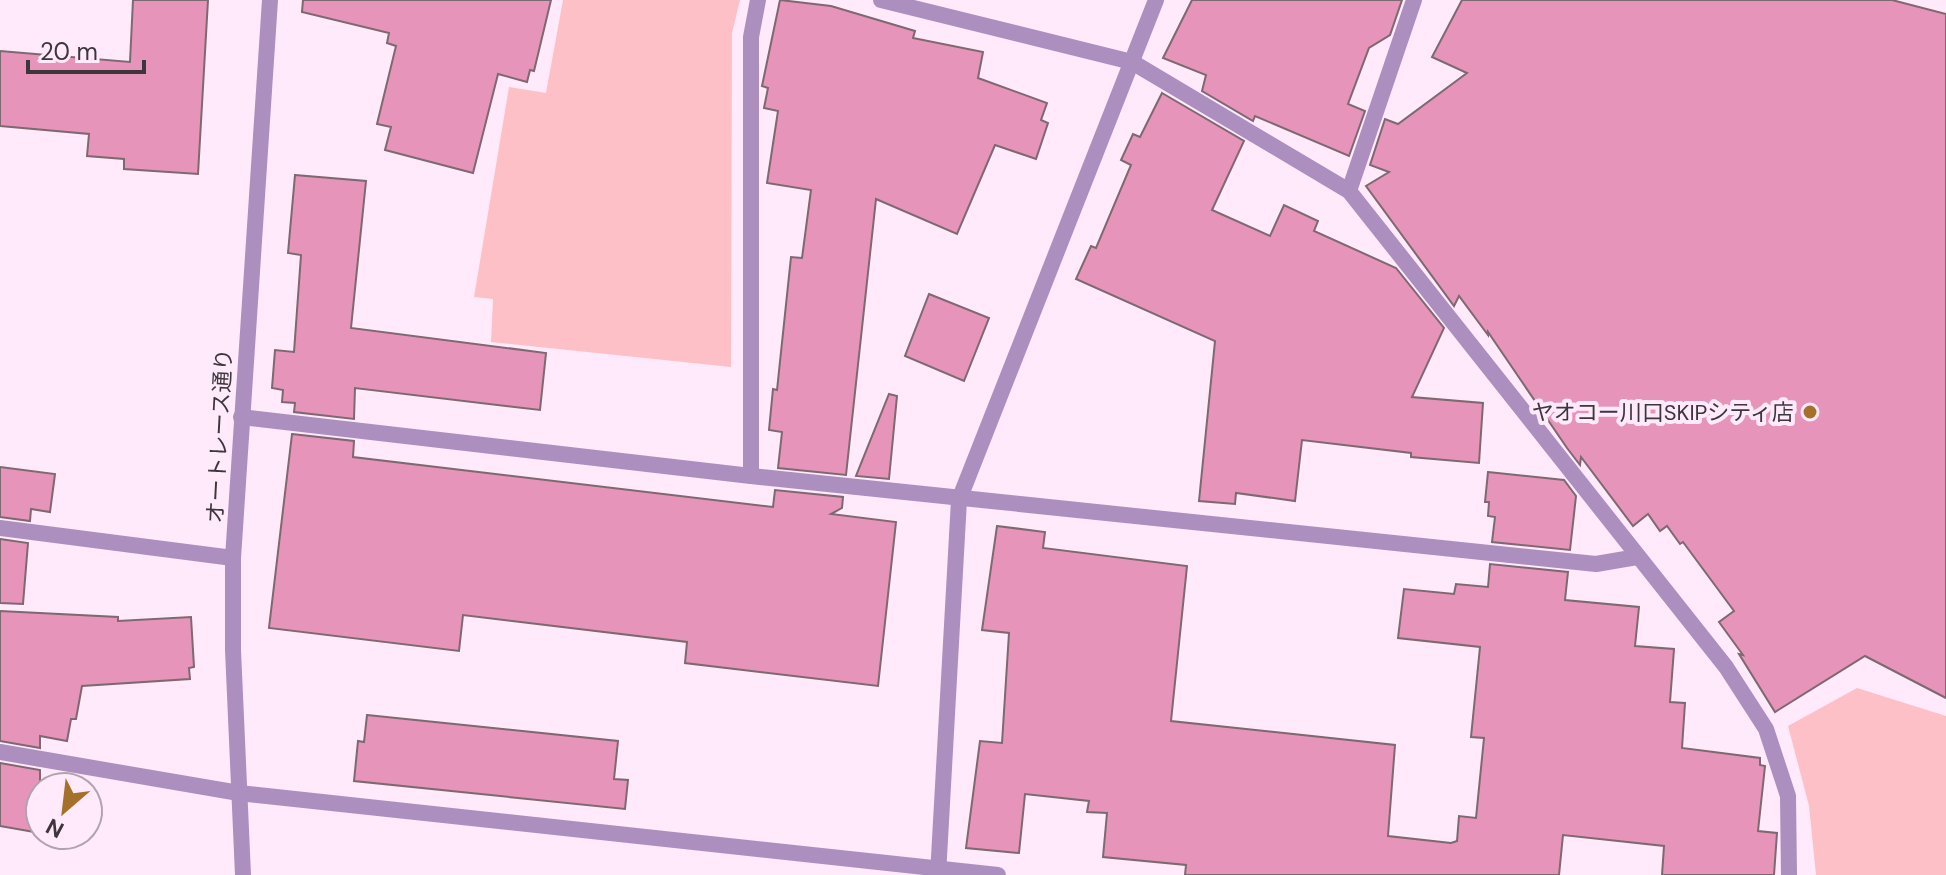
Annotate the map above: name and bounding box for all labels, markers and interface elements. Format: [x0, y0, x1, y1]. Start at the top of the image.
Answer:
scale bar [28, 24, 144, 74]
text: 20 m [40, 36, 98, 67]
street label: オートレース通り [200, 348, 239, 524]
place label: ヤオコー川口SKIPシティ店 [1532, 398, 1794, 427]
marker: ヤオコー川口SKIPシティ店 [1801, 403, 1819, 421]
north arrow [24, 771, 104, 851]
text: N [41, 812, 69, 845]

